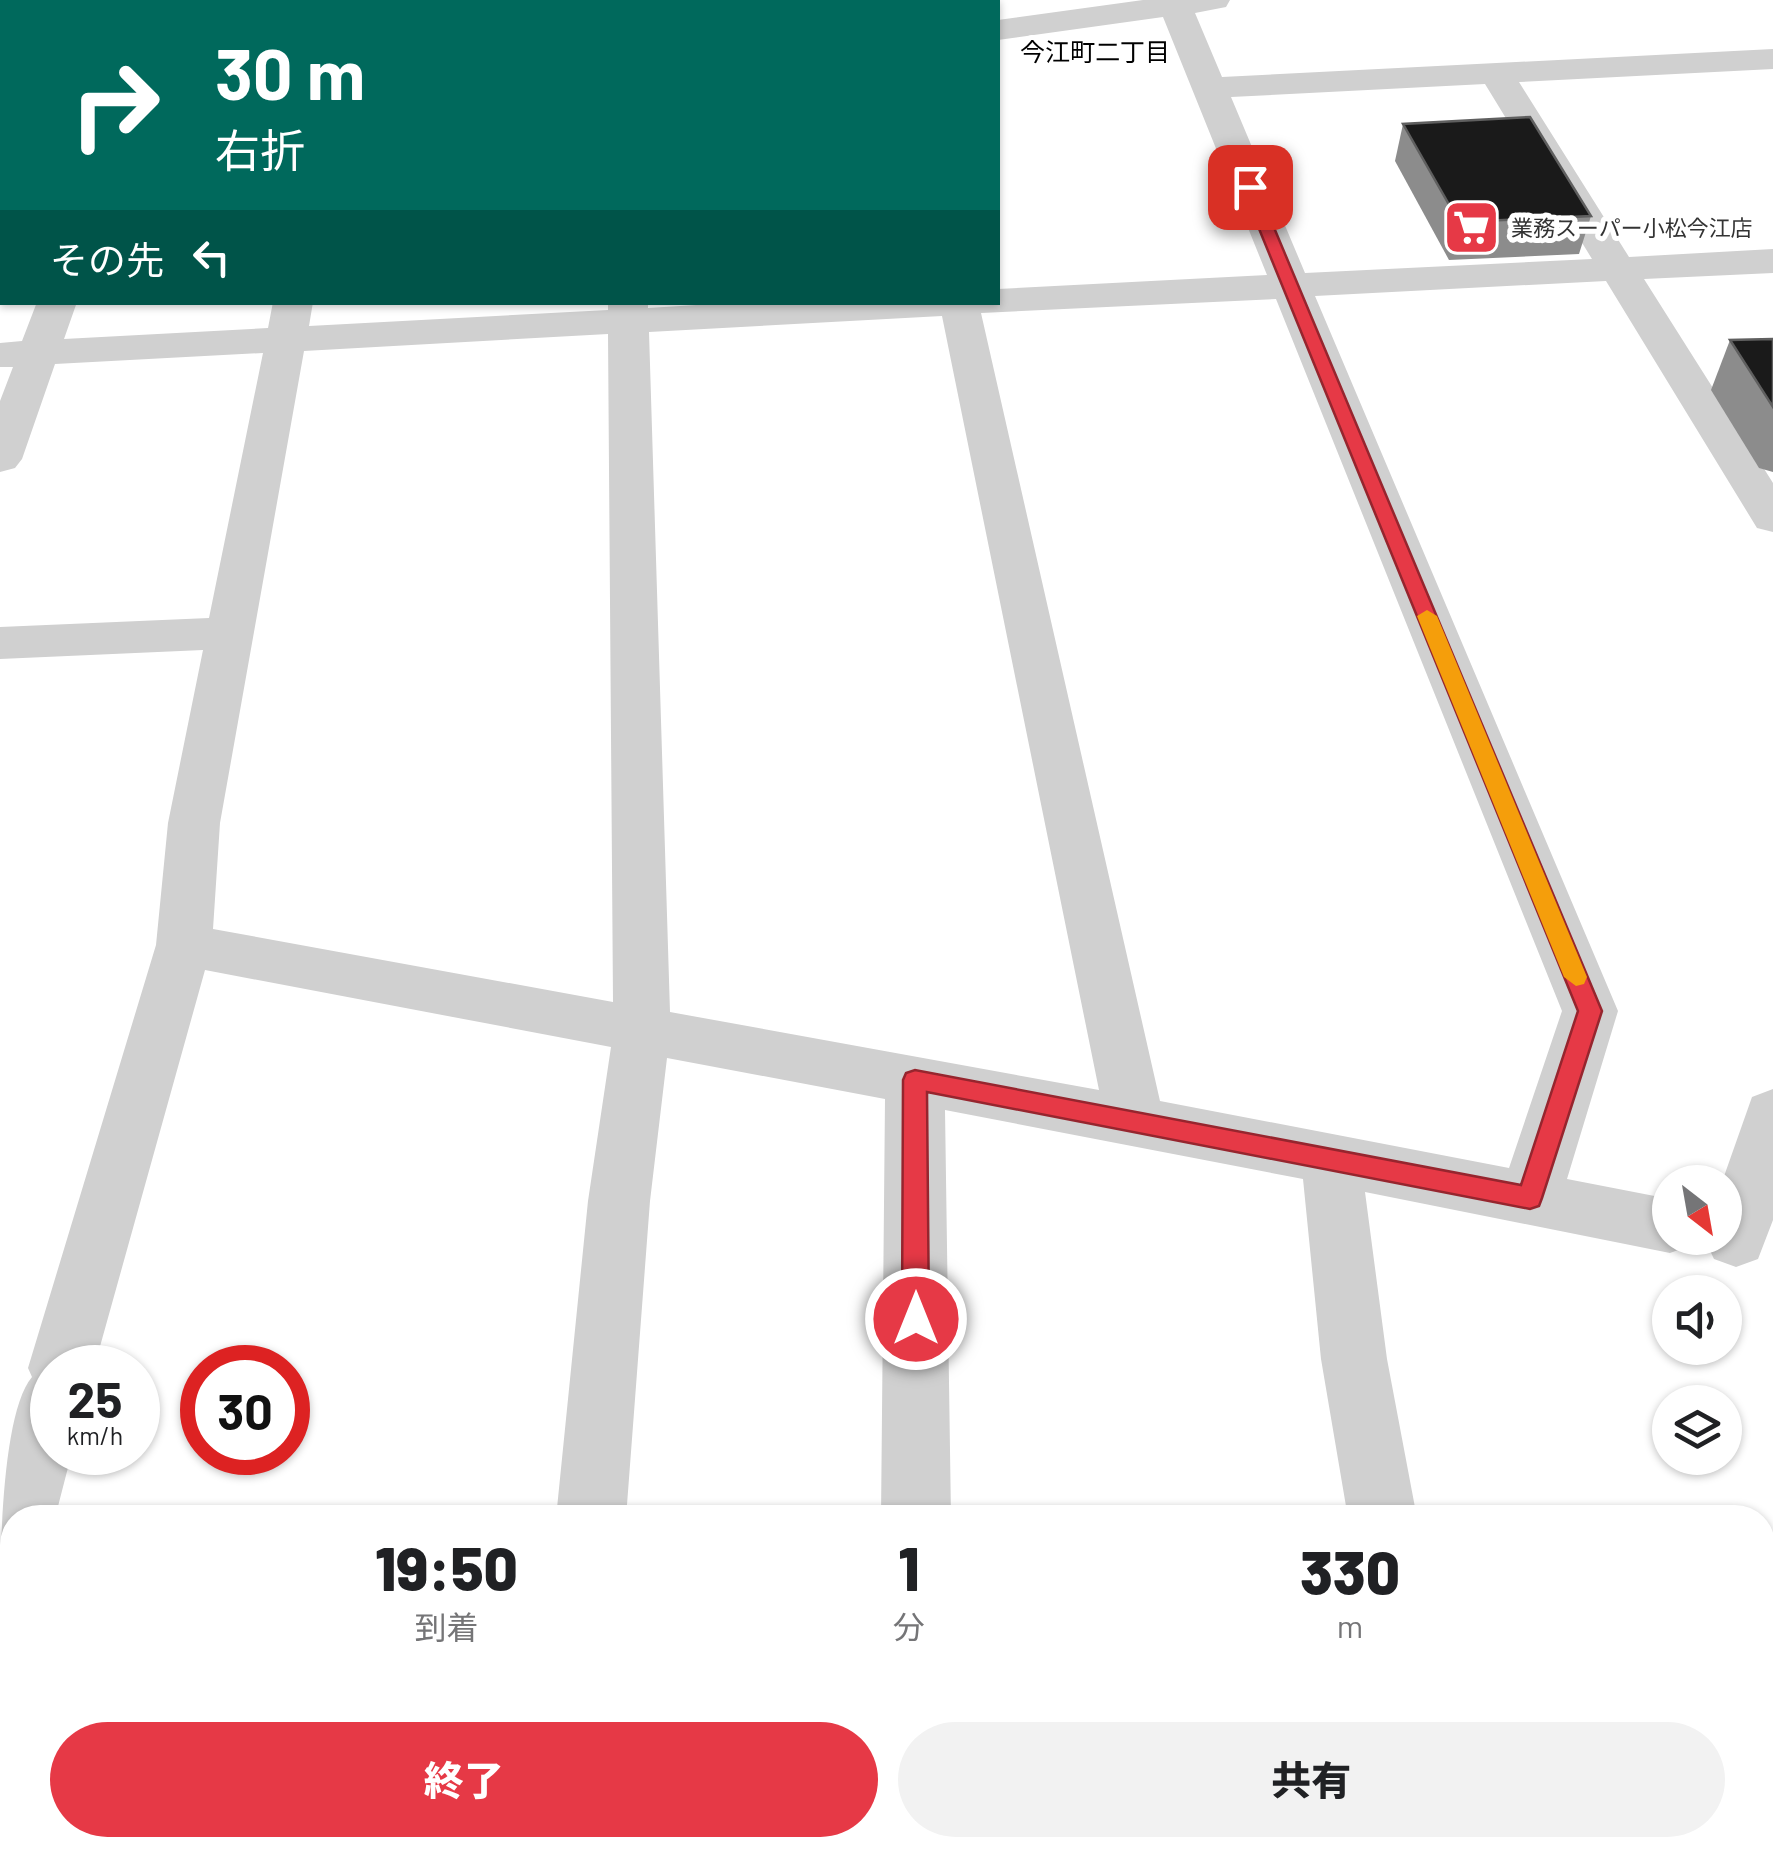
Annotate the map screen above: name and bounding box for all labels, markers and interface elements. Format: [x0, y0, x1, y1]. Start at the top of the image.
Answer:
text: 30 m [215, 30, 365, 114]
district label: 今江町二丁目 [1020, 36, 1170, 66]
icon: right [50, 40, 180, 170]
text: 右折 [215, 122, 305, 176]
pin [1208, 145, 1293, 230]
icon: arrive [1223, 160, 1278, 215]
supermarket icon: 業務スーパー小松今江店 [1442, 198, 1502, 258]
place label: 業務スーパー小松今江店 [1511, 214, 1753, 240]
icon: left [184, 230, 239, 285]
text: その先 [50, 236, 164, 282]
north arrow [1652, 1165, 1742, 1255]
map controls [1652, 1165, 1742, 1475]
position arrow [864, 1267, 968, 1371]
button: sound [1652, 1275, 1742, 1365]
speed limit sign: 30 [180, 1345, 310, 1475]
text: 25 [68, 1368, 122, 1428]
button: layers [1652, 1385, 1742, 1475]
text: km/h [67, 1420, 123, 1450]
text: 19:50 [375, 1531, 518, 1603]
text: 1 [898, 1531, 920, 1603]
text: 330 [1300, 1535, 1400, 1607]
text: m [1337, 1606, 1363, 1644]
text: 到着 [414, 1607, 478, 1645]
text: 分 [893, 1607, 925, 1645]
button: 終了 [50, 1722, 878, 1837]
button: 共有 [898, 1722, 1725, 1837]

